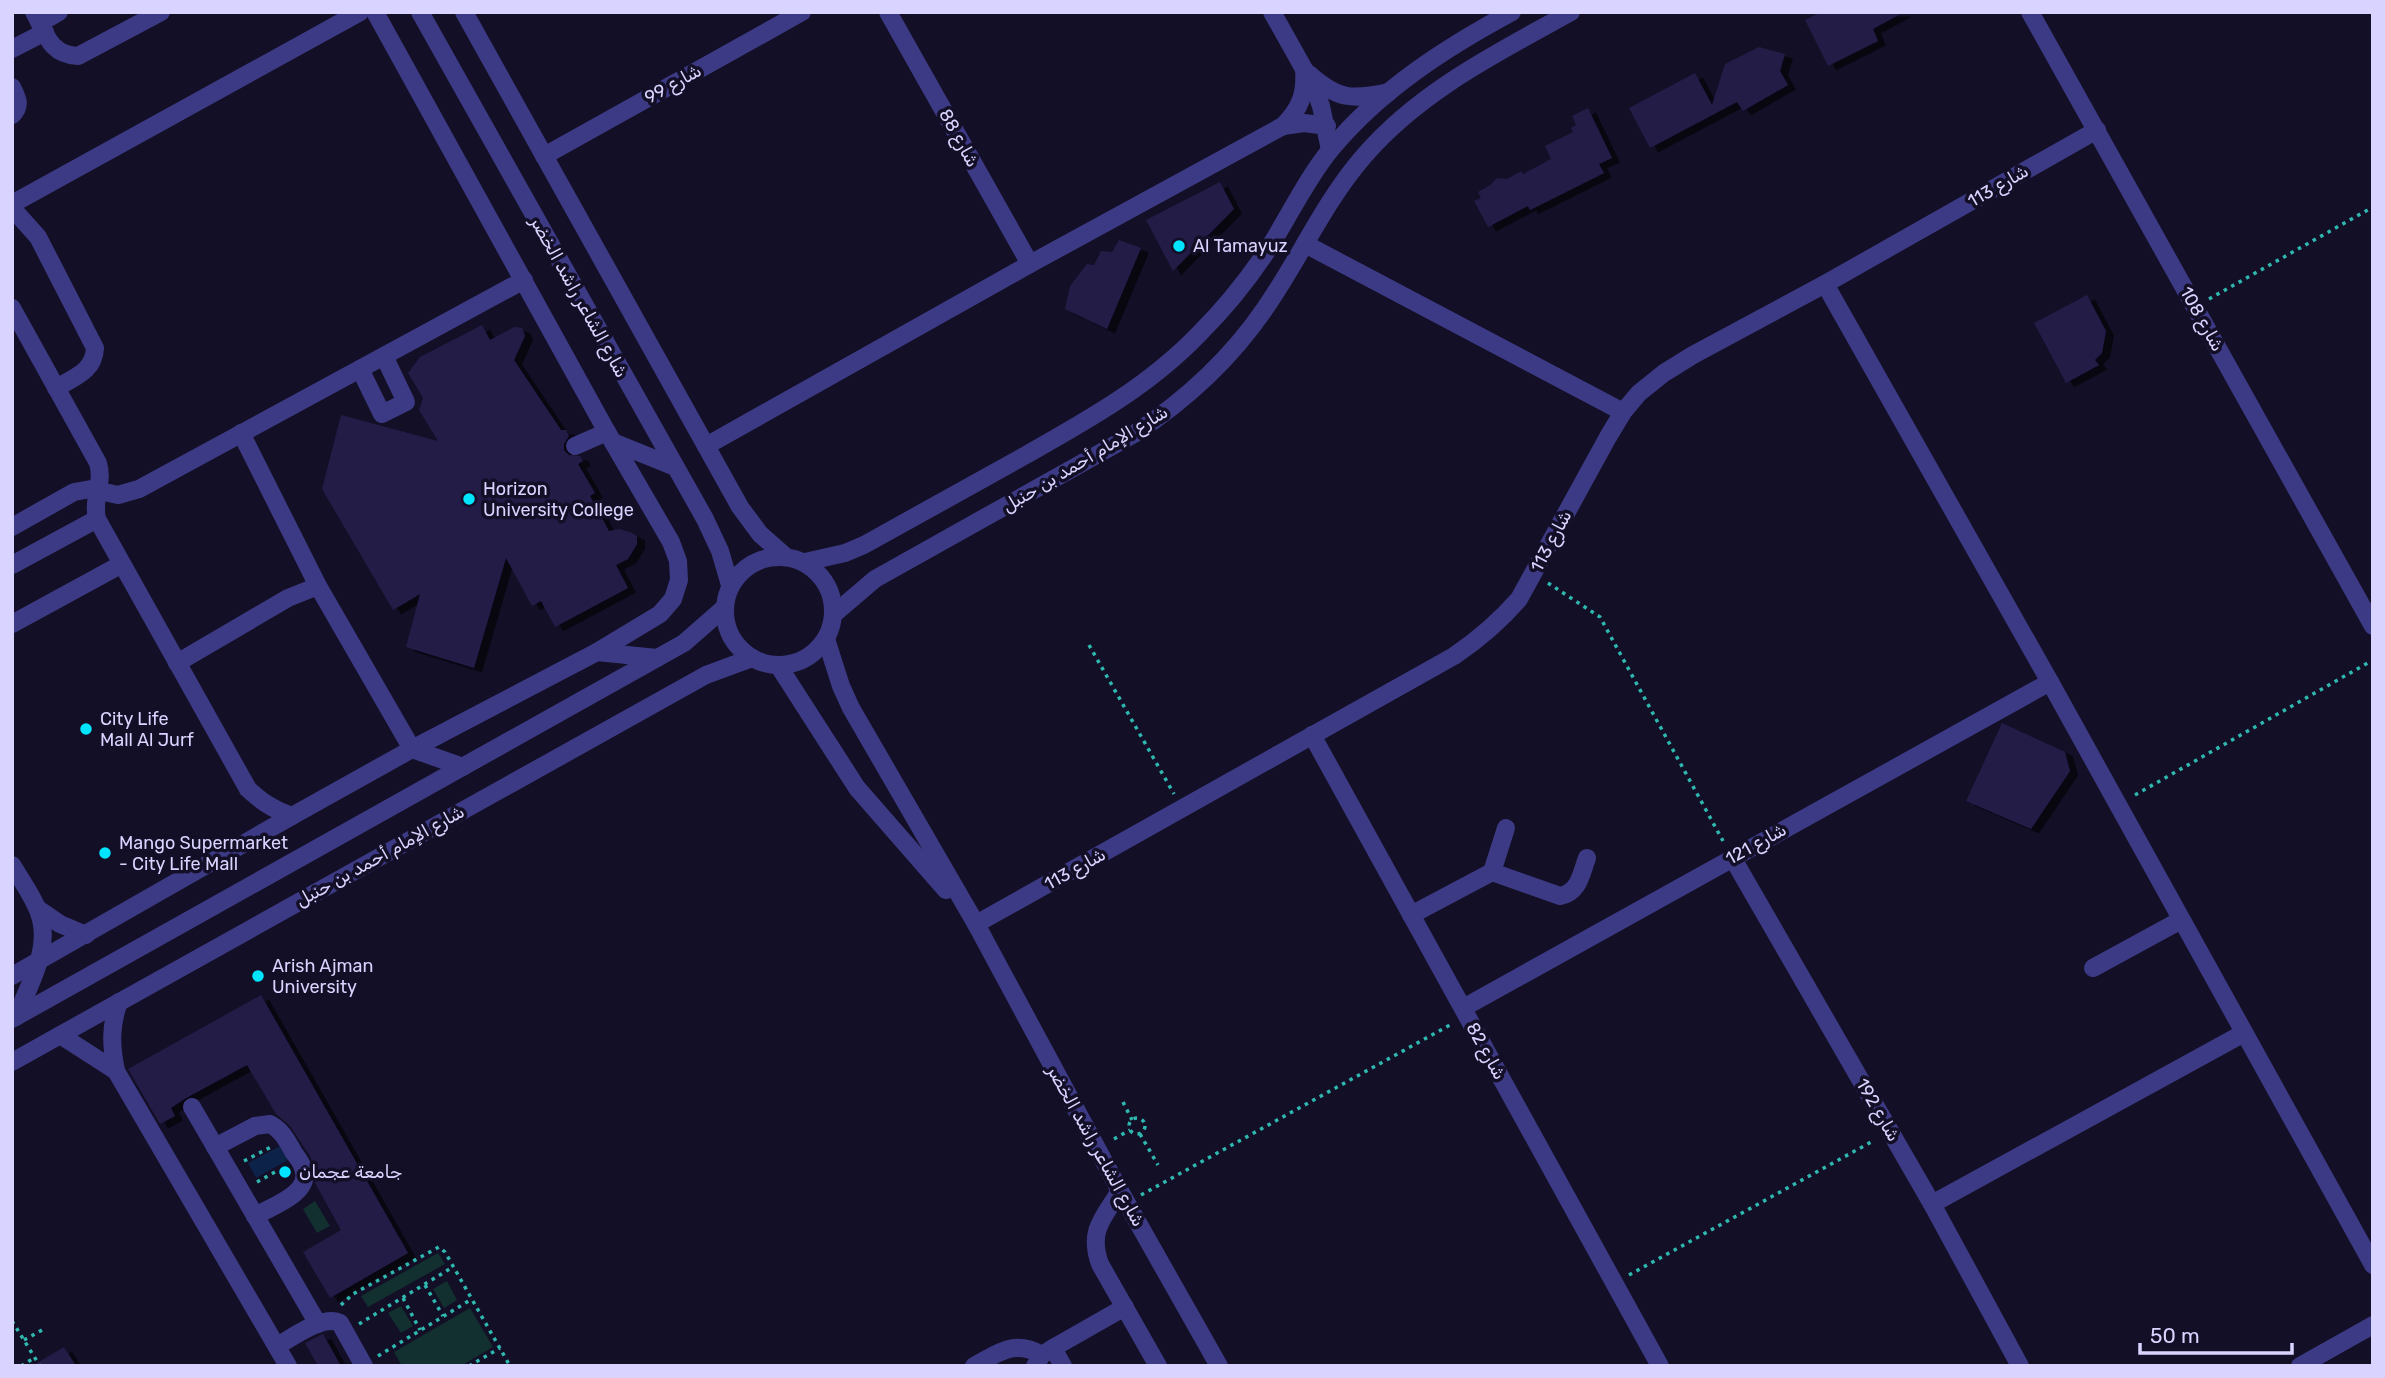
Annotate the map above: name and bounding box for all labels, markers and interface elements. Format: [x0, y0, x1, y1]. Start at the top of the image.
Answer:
street label: شارع 99 [641, 59, 706, 109]
street label: شارع 88 [933, 105, 984, 171]
street label: شارع 113 [1964, 160, 2033, 213]
street label: شارع الشاعر راشد الخضر [524, 212, 633, 382]
place label: Al Tamayuz [1193, 235, 1288, 257]
marker: Al Tamayuz [1171, 238, 1187, 254]
street label: شارع 108 [2174, 283, 2229, 356]
street label: شارع الإمام أحمد بن حنبل [998, 401, 1172, 518]
place label: Horizon University College [483, 478, 634, 521]
marker: Horizon University College [461, 491, 477, 507]
street label: شارع 113 [1526, 506, 1577, 576]
place label: City Life Mall Al Jurf [100, 708, 194, 751]
marker: City Life Mall Al Jurf [78, 721, 94, 737]
street label: شارع الإمام أحمد بن حنبل [292, 800, 469, 912]
street label: شارع 121 [1722, 818, 1791, 871]
place label: Mango Supermarket - City Life Mall [119, 832, 288, 875]
street label: شارع 113 [1041, 843, 1110, 896]
marker: Mango Supermarket - City Life Mall [97, 845, 113, 861]
place label: Arish Ajman University [272, 955, 373, 998]
marker: Arish Ajman University [250, 968, 266, 984]
street label: شارع 82 [1460, 1018, 1511, 1084]
street label: شارع الشاعر راشد الخضر [1041, 1061, 1150, 1231]
street label: شارع 192 [1850, 1075, 1905, 1146]
place label: جامعة عجمان [299, 1161, 402, 1183]
marker: جامعة عجمان [277, 1164, 293, 1180]
scale bar [2140, 1312, 2292, 1356]
text: 50 m [2150, 1323, 2200, 1348]

